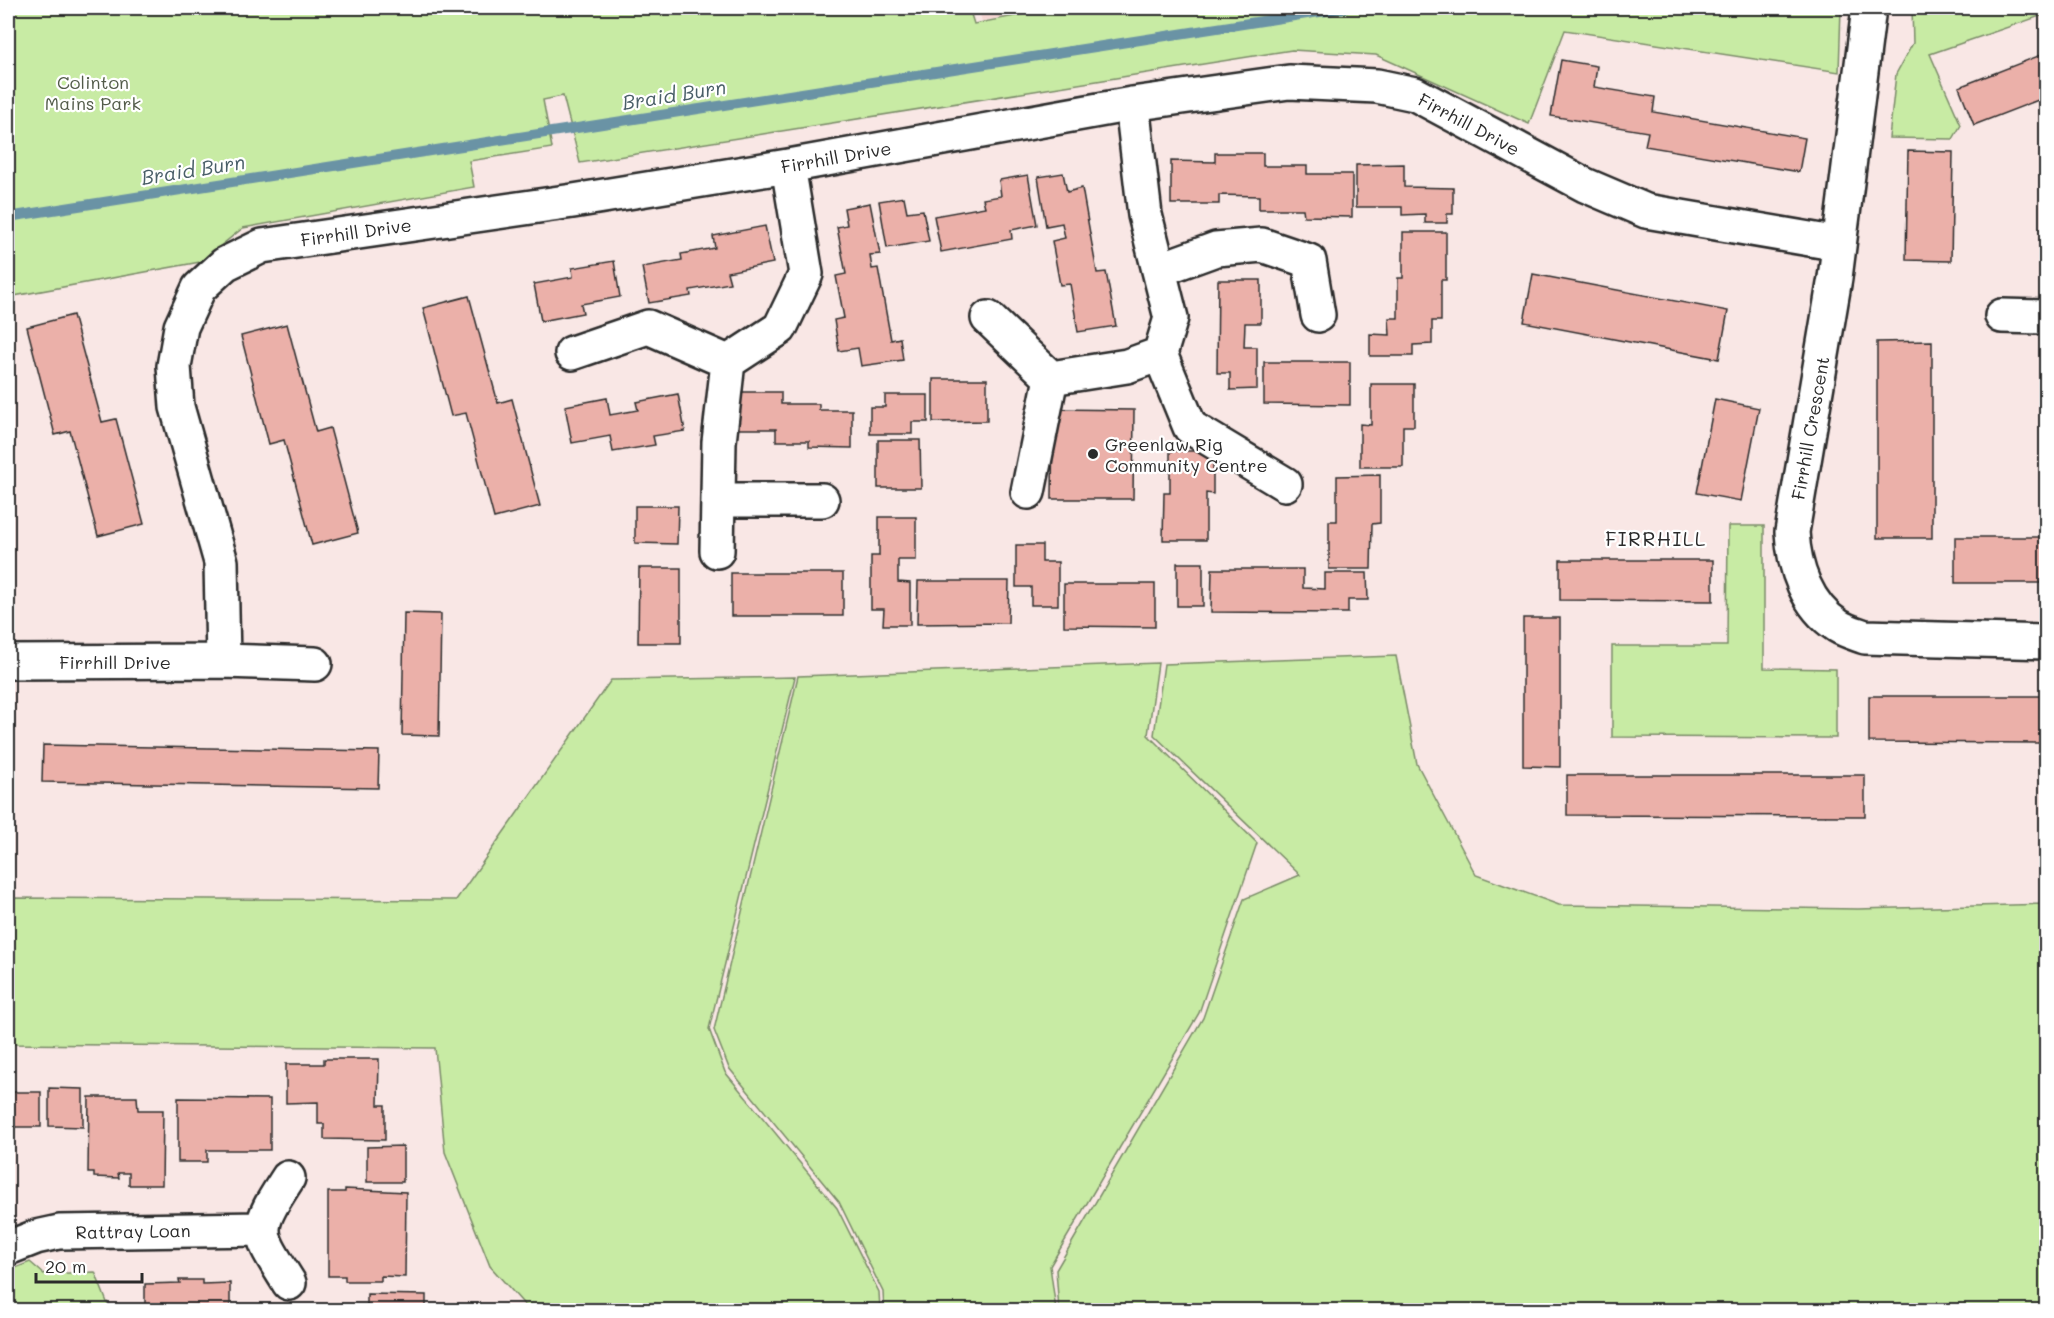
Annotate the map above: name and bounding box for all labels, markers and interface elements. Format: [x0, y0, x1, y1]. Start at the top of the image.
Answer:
park label: Colinton Mains Park [45, 70, 141, 115]
water label: Braid Burn [620, 73, 728, 115]
street label: Firrhill Drive [1414, 87, 1524, 161]
street label: Firrhill Drive [779, 135, 893, 179]
water label: Braid Burn [139, 148, 247, 190]
street label: Firrhill Drive [299, 212, 413, 252]
street label: Firrhill Crescent [1786, 354, 1834, 502]
place label: Greenlaw Rig Community Centre [1105, 432, 1268, 477]
marker: Greenlaw Rig Community Centre [1086, 447, 1100, 461]
district label: FIRRHILL [1605, 525, 1707, 551]
street label: Firrhill Drive [59, 650, 171, 674]
street label: Rattray Loan [75, 1218, 191, 1244]
scale bar [36, 1246, 142, 1284]
text: 20 m [45, 1254, 86, 1278]

